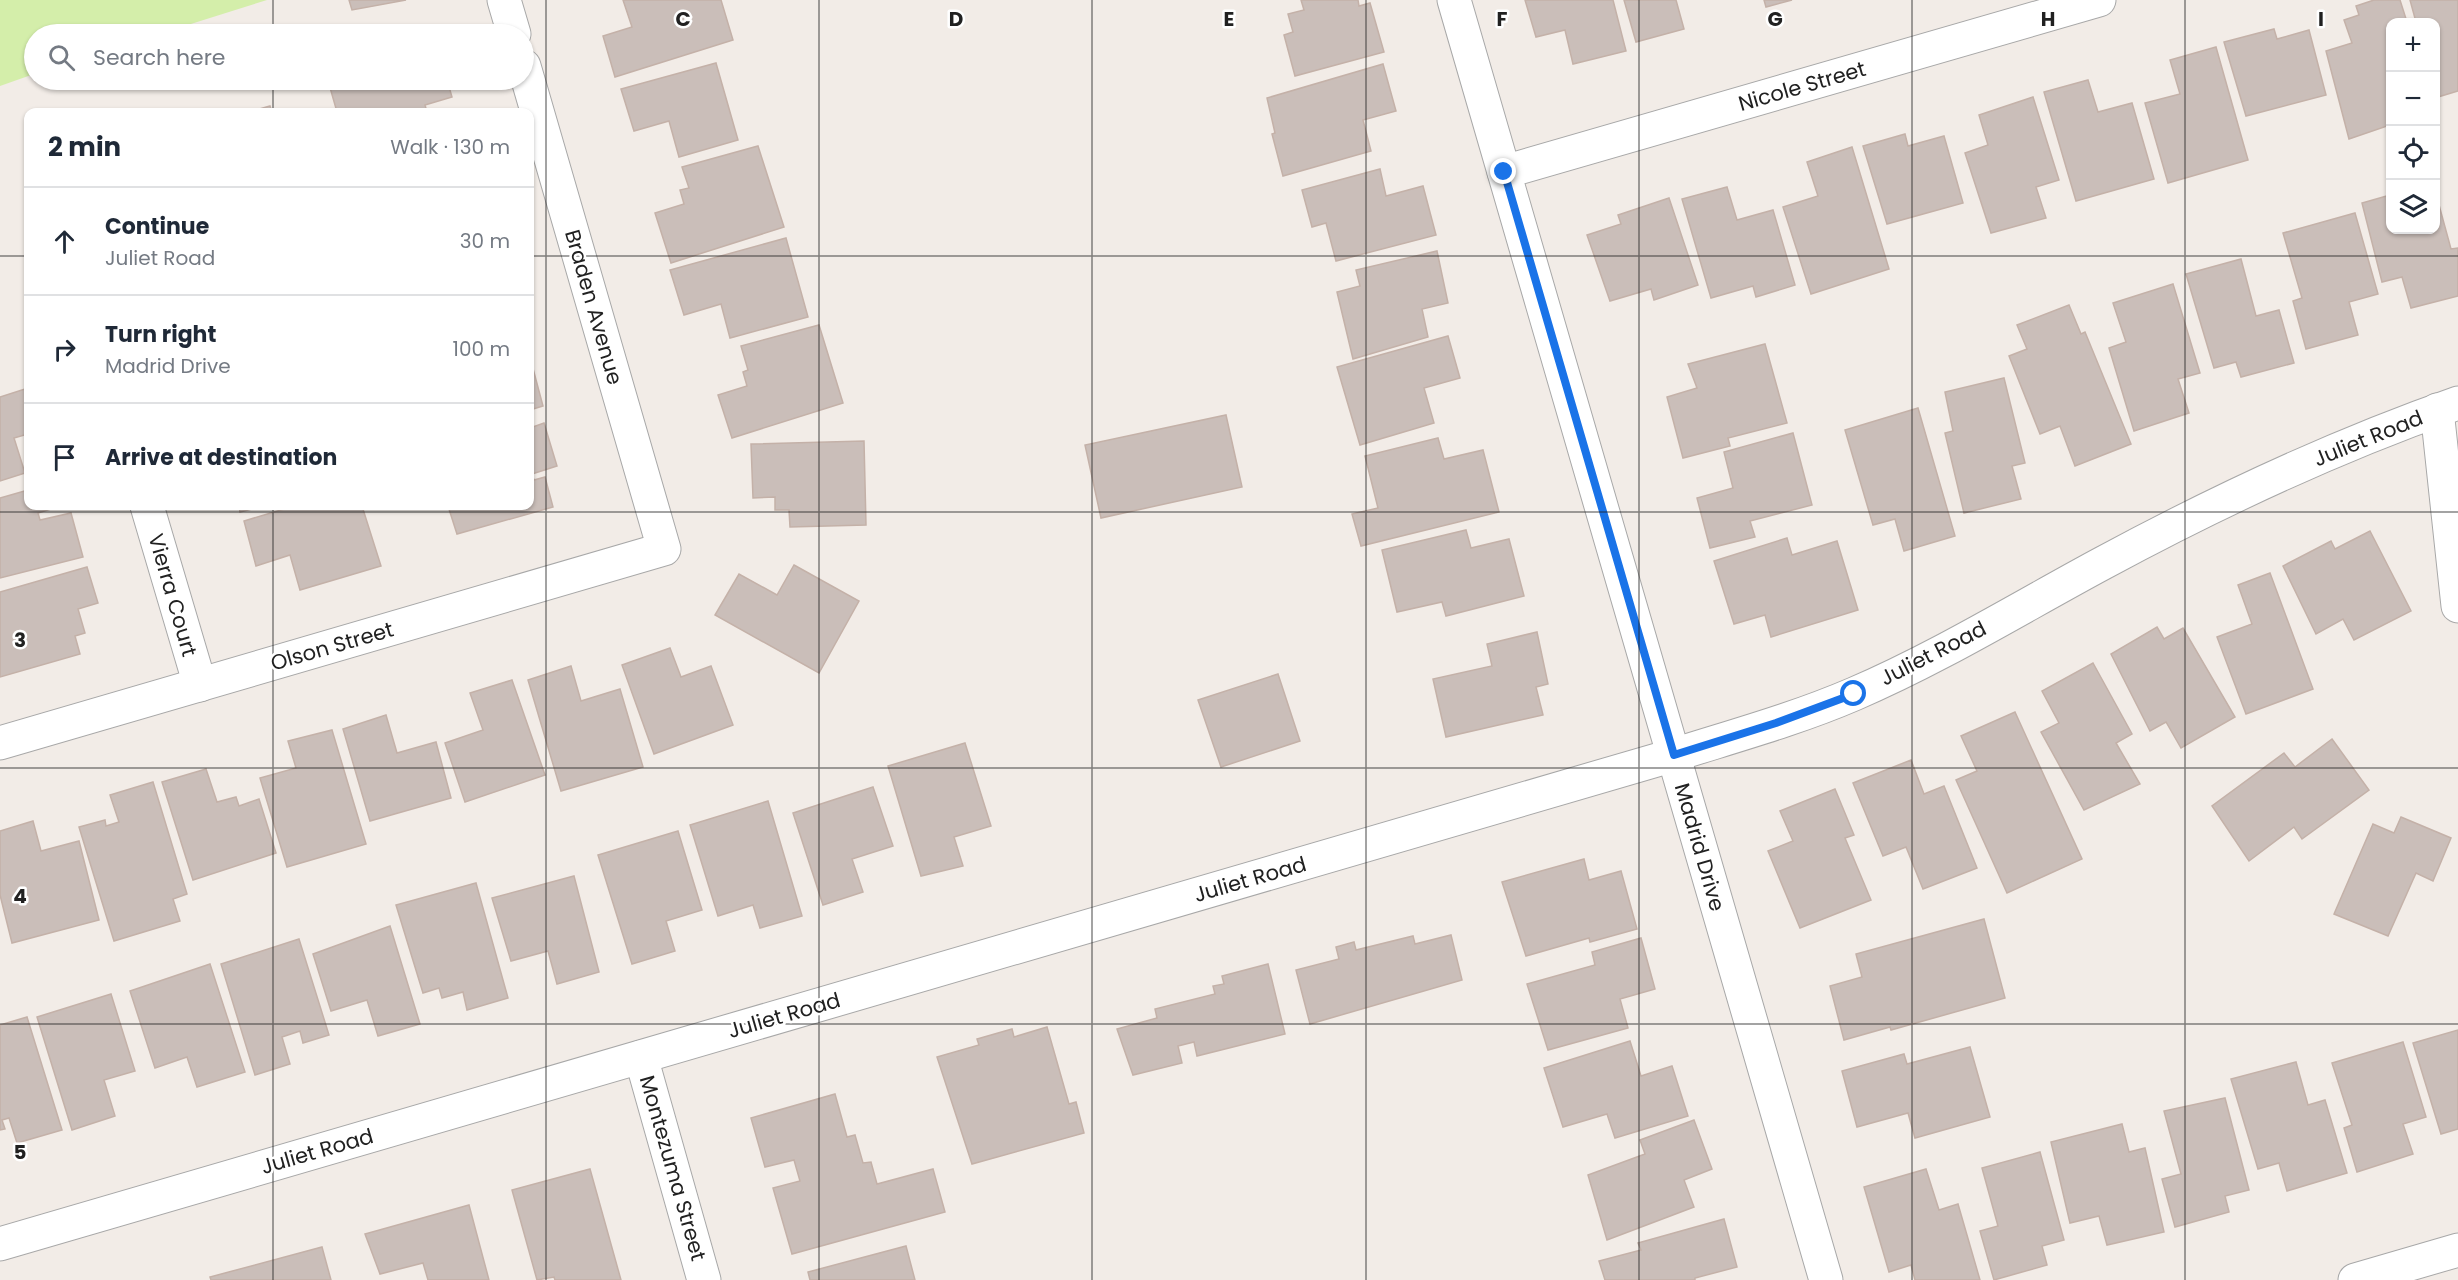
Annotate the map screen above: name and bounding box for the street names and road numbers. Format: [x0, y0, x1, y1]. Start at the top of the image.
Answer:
street label: Nicole Street [1735, 54, 1869, 118]
street label: Braden Avenue [558, 226, 630, 388]
street label: Juliet Road [2309, 403, 2427, 473]
street label: Vierra Court [142, 530, 204, 660]
street label: Juliet Road [1875, 614, 1991, 692]
street label: Olson Street [267, 615, 397, 677]
street label: Madrid Drive [1668, 780, 1732, 914]
street label: Juliet Road [1190, 849, 1310, 909]
street label: Juliet Road [724, 985, 844, 1045]
street label: Montezuma Street [633, 1072, 713, 1264]
street label: Juliet Road [257, 1121, 377, 1181]

